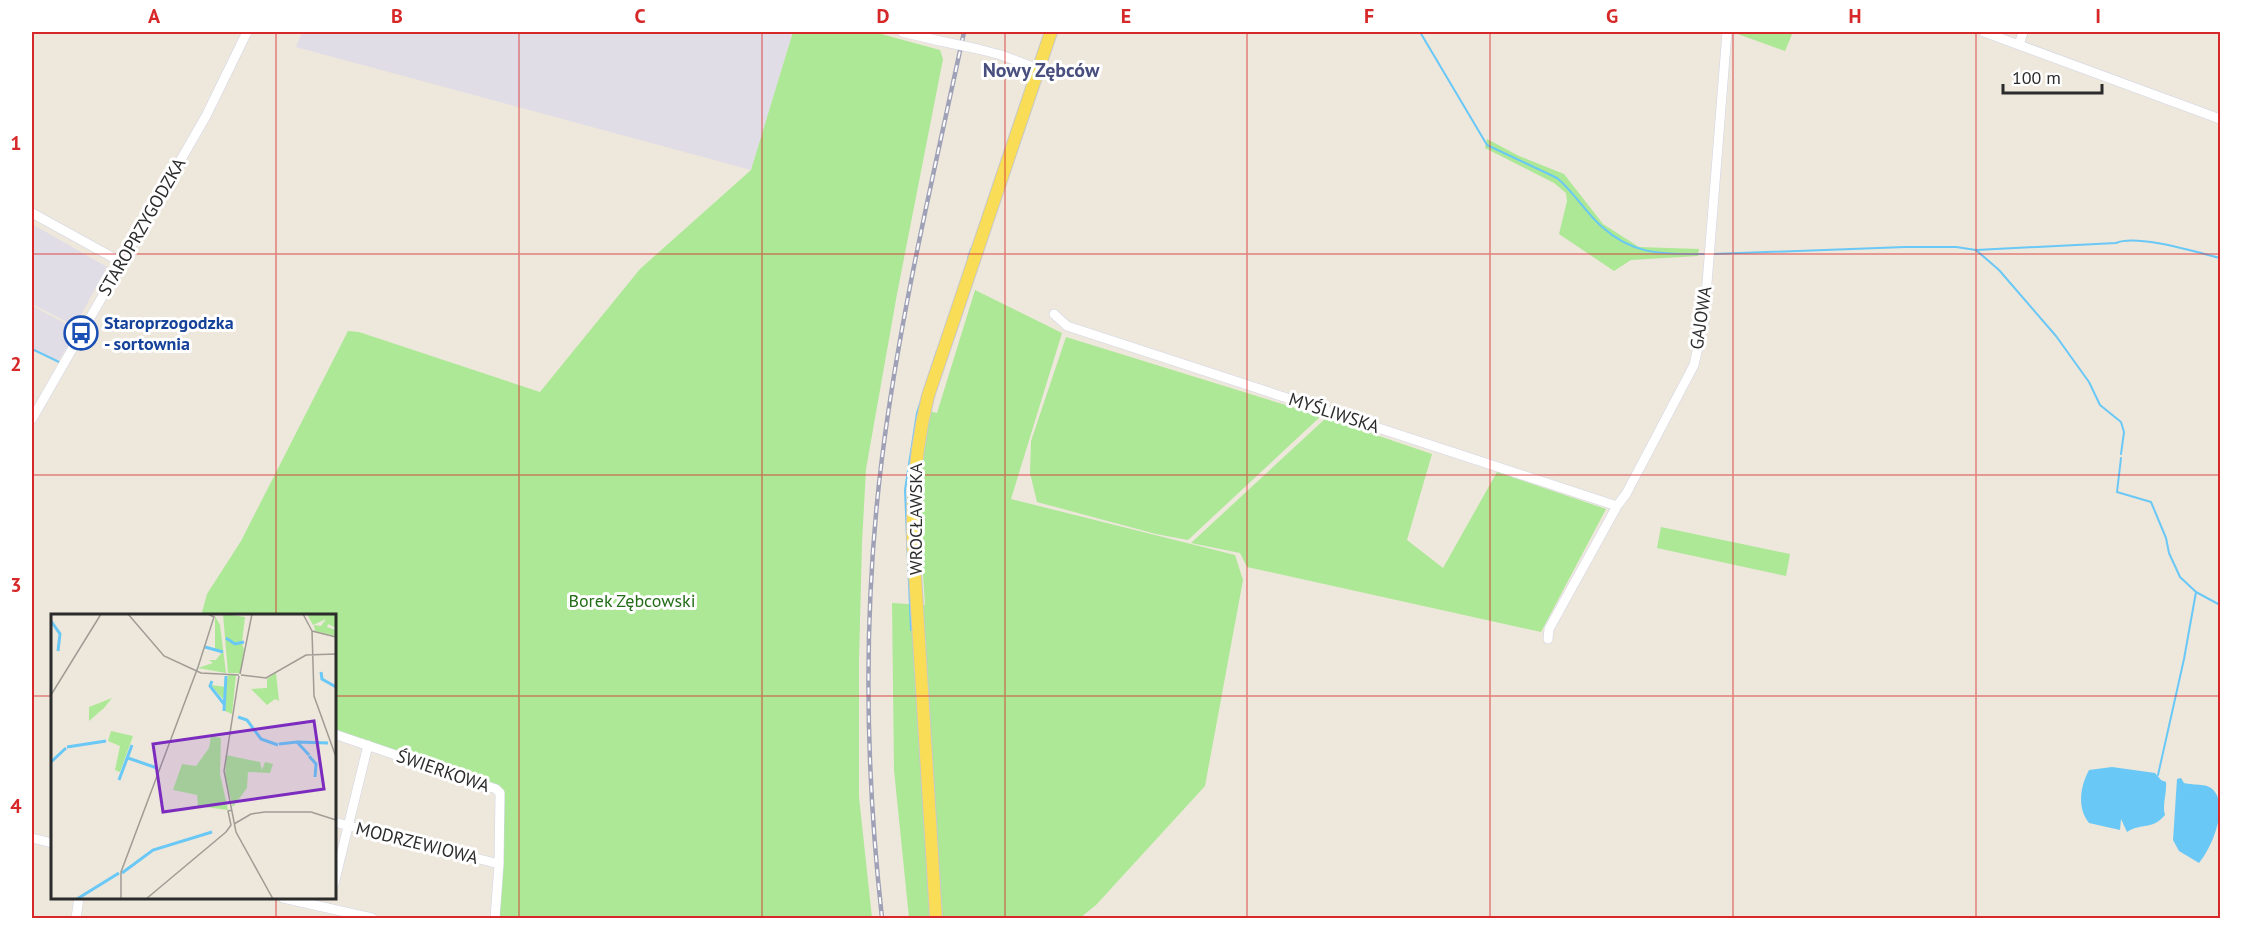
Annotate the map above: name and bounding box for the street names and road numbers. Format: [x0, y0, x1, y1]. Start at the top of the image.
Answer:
street label: STAROPRZYGODZKA [93, 153, 191, 300]
street label: GAJOWA [1685, 284, 1716, 351]
street label: MYŚLIWSKA [1286, 387, 1383, 438]
street label: WROCŁAWSKA [904, 462, 927, 575]
street label: ŚWIERKOWA [394, 744, 493, 797]
street label: MODRZEWIOWA [354, 816, 481, 869]

